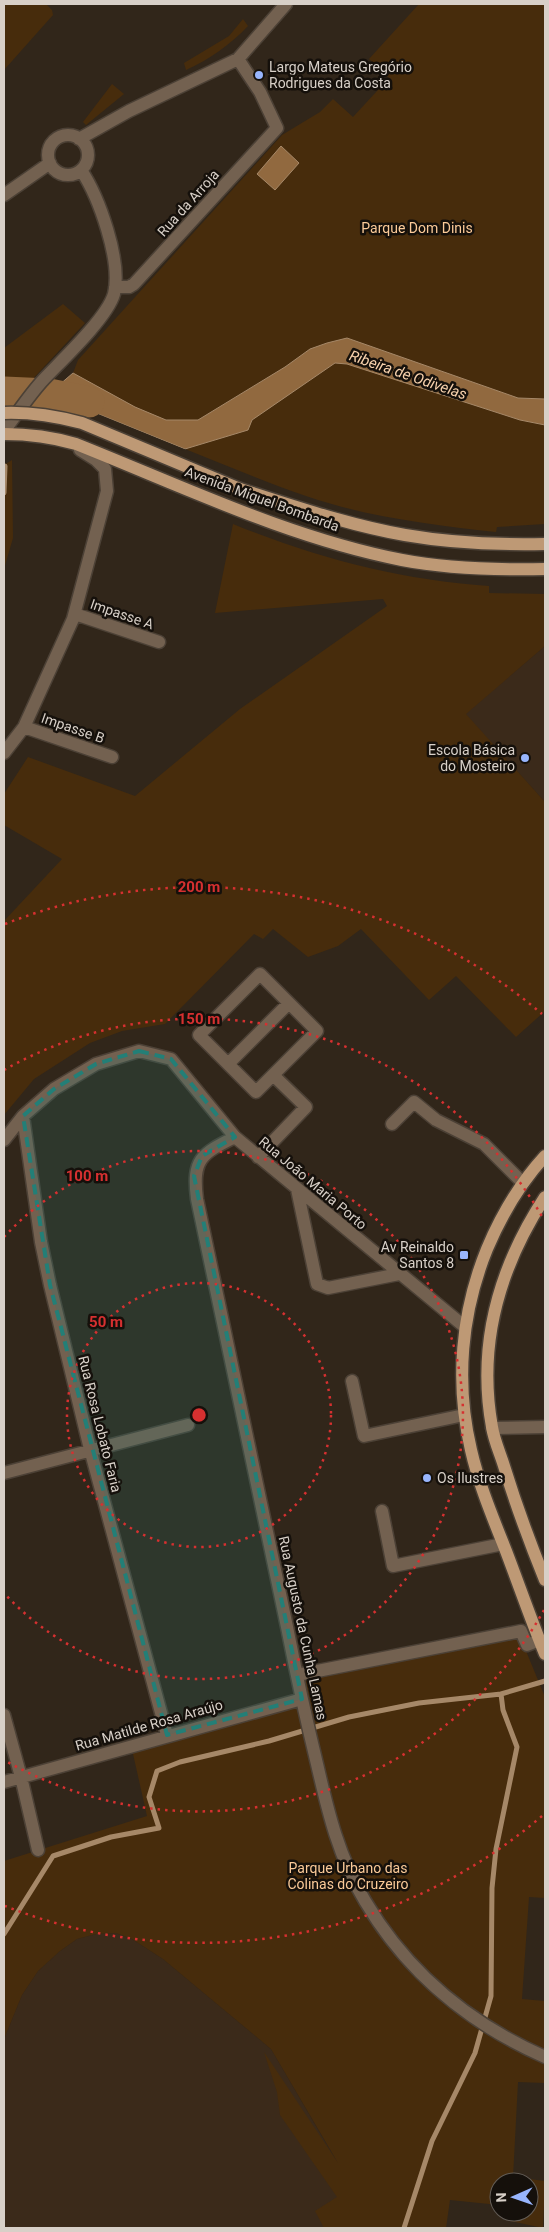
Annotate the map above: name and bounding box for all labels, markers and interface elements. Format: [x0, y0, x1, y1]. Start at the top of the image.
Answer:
place label: Largo Mateus Gregório Rodrigues da Costa [269, 59, 412, 91]
marker: Largo Mateus Gregório Rodrigues da Costa [253, 69, 265, 81]
street label: Rua da Arroja [154, 166, 222, 240]
park label: Parque Dom Dinis [361, 220, 473, 236]
water label: Ribeira de Odivelas [347, 346, 469, 404]
street label: Avenida Miguel Bombarda [183, 464, 341, 534]
street label: Impasse A [88, 596, 156, 632]
street label: Impasse B [39, 710, 107, 746]
place label: Escola Básica do Mosteiro [428, 742, 515, 774]
marker: Escola Básica do Mosteiro [519, 752, 531, 764]
text: 200 m [178, 878, 220, 896]
text: 150 m [178, 1010, 220, 1028]
street label: Rua João Maria Porto [256, 1133, 370, 1233]
text: 100 m [66, 1167, 108, 1185]
place label: Av Reinaldo Santos 8 [381, 1239, 454, 1271]
marker: Av Reinaldo Santos 8 [458, 1249, 470, 1261]
text: 50 m [89, 1313, 123, 1331]
street label: Rua Rosa Lobato Faria [75, 1354, 125, 1494]
centre of rings [190, 1406, 208, 1424]
place label: Os Ilustres [437, 1470, 503, 1486]
marker: Os Ilustres [421, 1472, 433, 1484]
street label: Rua Augusto da Cunha Lamas [276, 1535, 330, 1721]
street label: Rua Matilde Rosa Araújo [73, 1696, 225, 1754]
park label: Parque Urbano das Colinas do Cruzeiro [287, 1860, 409, 1892]
north arrow [489, 2172, 539, 2222]
text: N [493, 2192, 509, 2203]

